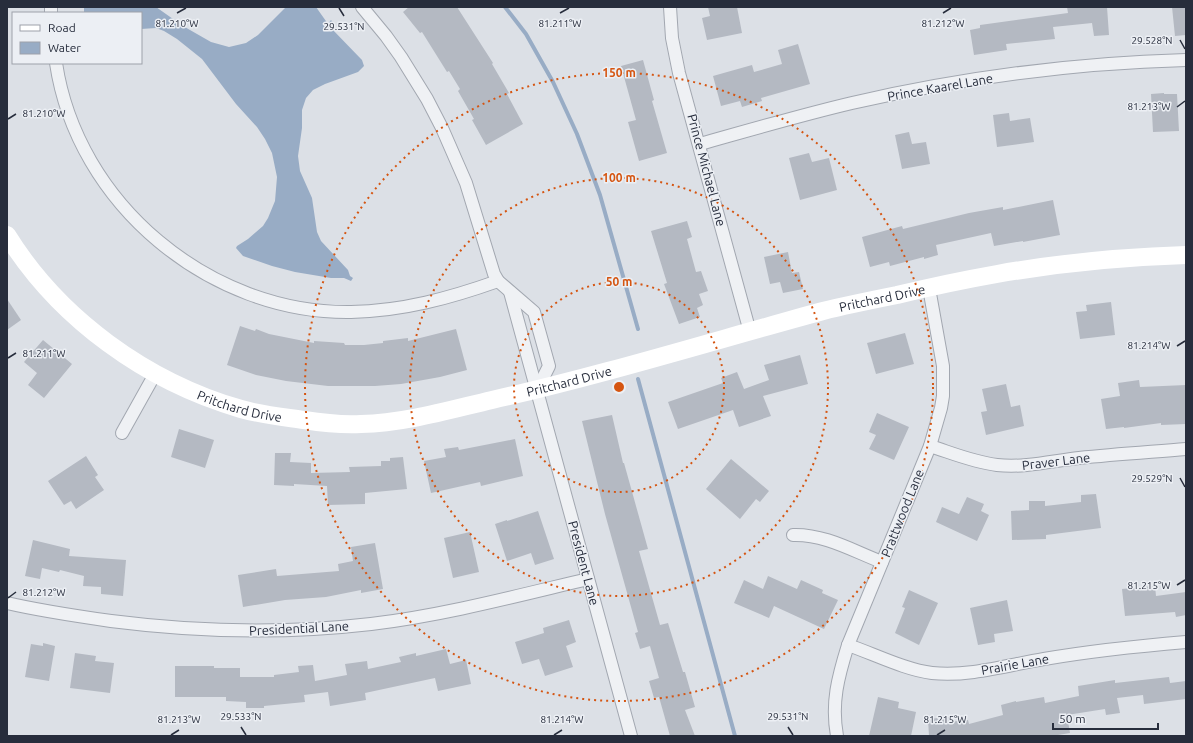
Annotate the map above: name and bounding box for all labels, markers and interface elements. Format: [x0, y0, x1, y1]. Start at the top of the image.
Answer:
legend [12, 12, 142, 64]
text: 81.210°W [155, 18, 199, 29]
text: 81.211°W [538, 18, 582, 29]
text: 81.212°W [921, 18, 965, 29]
text: Road [48, 21, 76, 34]
text: 29.531°N [323, 21, 365, 32]
text: 29.528°N [1131, 35, 1173, 46]
text: Water [48, 41, 81, 54]
text: 150 m [602, 66, 636, 79]
street label: Prince Kaarel Lane [886, 71, 994, 103]
text: 81.213°W [1127, 101, 1171, 112]
text: 81.210°W [22, 108, 66, 119]
street label: Prince Michael Lane [685, 112, 729, 228]
text: 100 m [602, 171, 636, 184]
text: 50 m [606, 275, 632, 288]
street label: Pritchard Drive [838, 282, 926, 314]
text: 81.214°W [1127, 340, 1171, 351]
text: 81.211°W [22, 348, 66, 359]
street label: Pritchard Drive [525, 363, 613, 399]
centre of rings [612, 380, 626, 394]
street label: Pritchard Drive [195, 387, 283, 424]
street label: Praver Lane [1021, 450, 1091, 472]
street label: Prattwood Lane [878, 467, 926, 559]
text: 29.529°N [1131, 473, 1173, 484]
street label: President Lane [566, 519, 602, 607]
text: 81.215°W [1127, 580, 1171, 591]
text: 81.212°W [22, 587, 66, 598]
street label: Presidential Lane [249, 618, 349, 638]
street label: Prairie Lane [980, 651, 1050, 677]
scale bar [1053, 705, 1158, 731]
text: 29.533°N [220, 711, 262, 722]
text: 29.531°N [767, 711, 809, 722]
text: 50 m [1059, 712, 1086, 725]
text: 81.213°W [157, 714, 201, 725]
text: 81.214°W [540, 714, 584, 725]
text: 81.215°W [923, 714, 967, 725]

